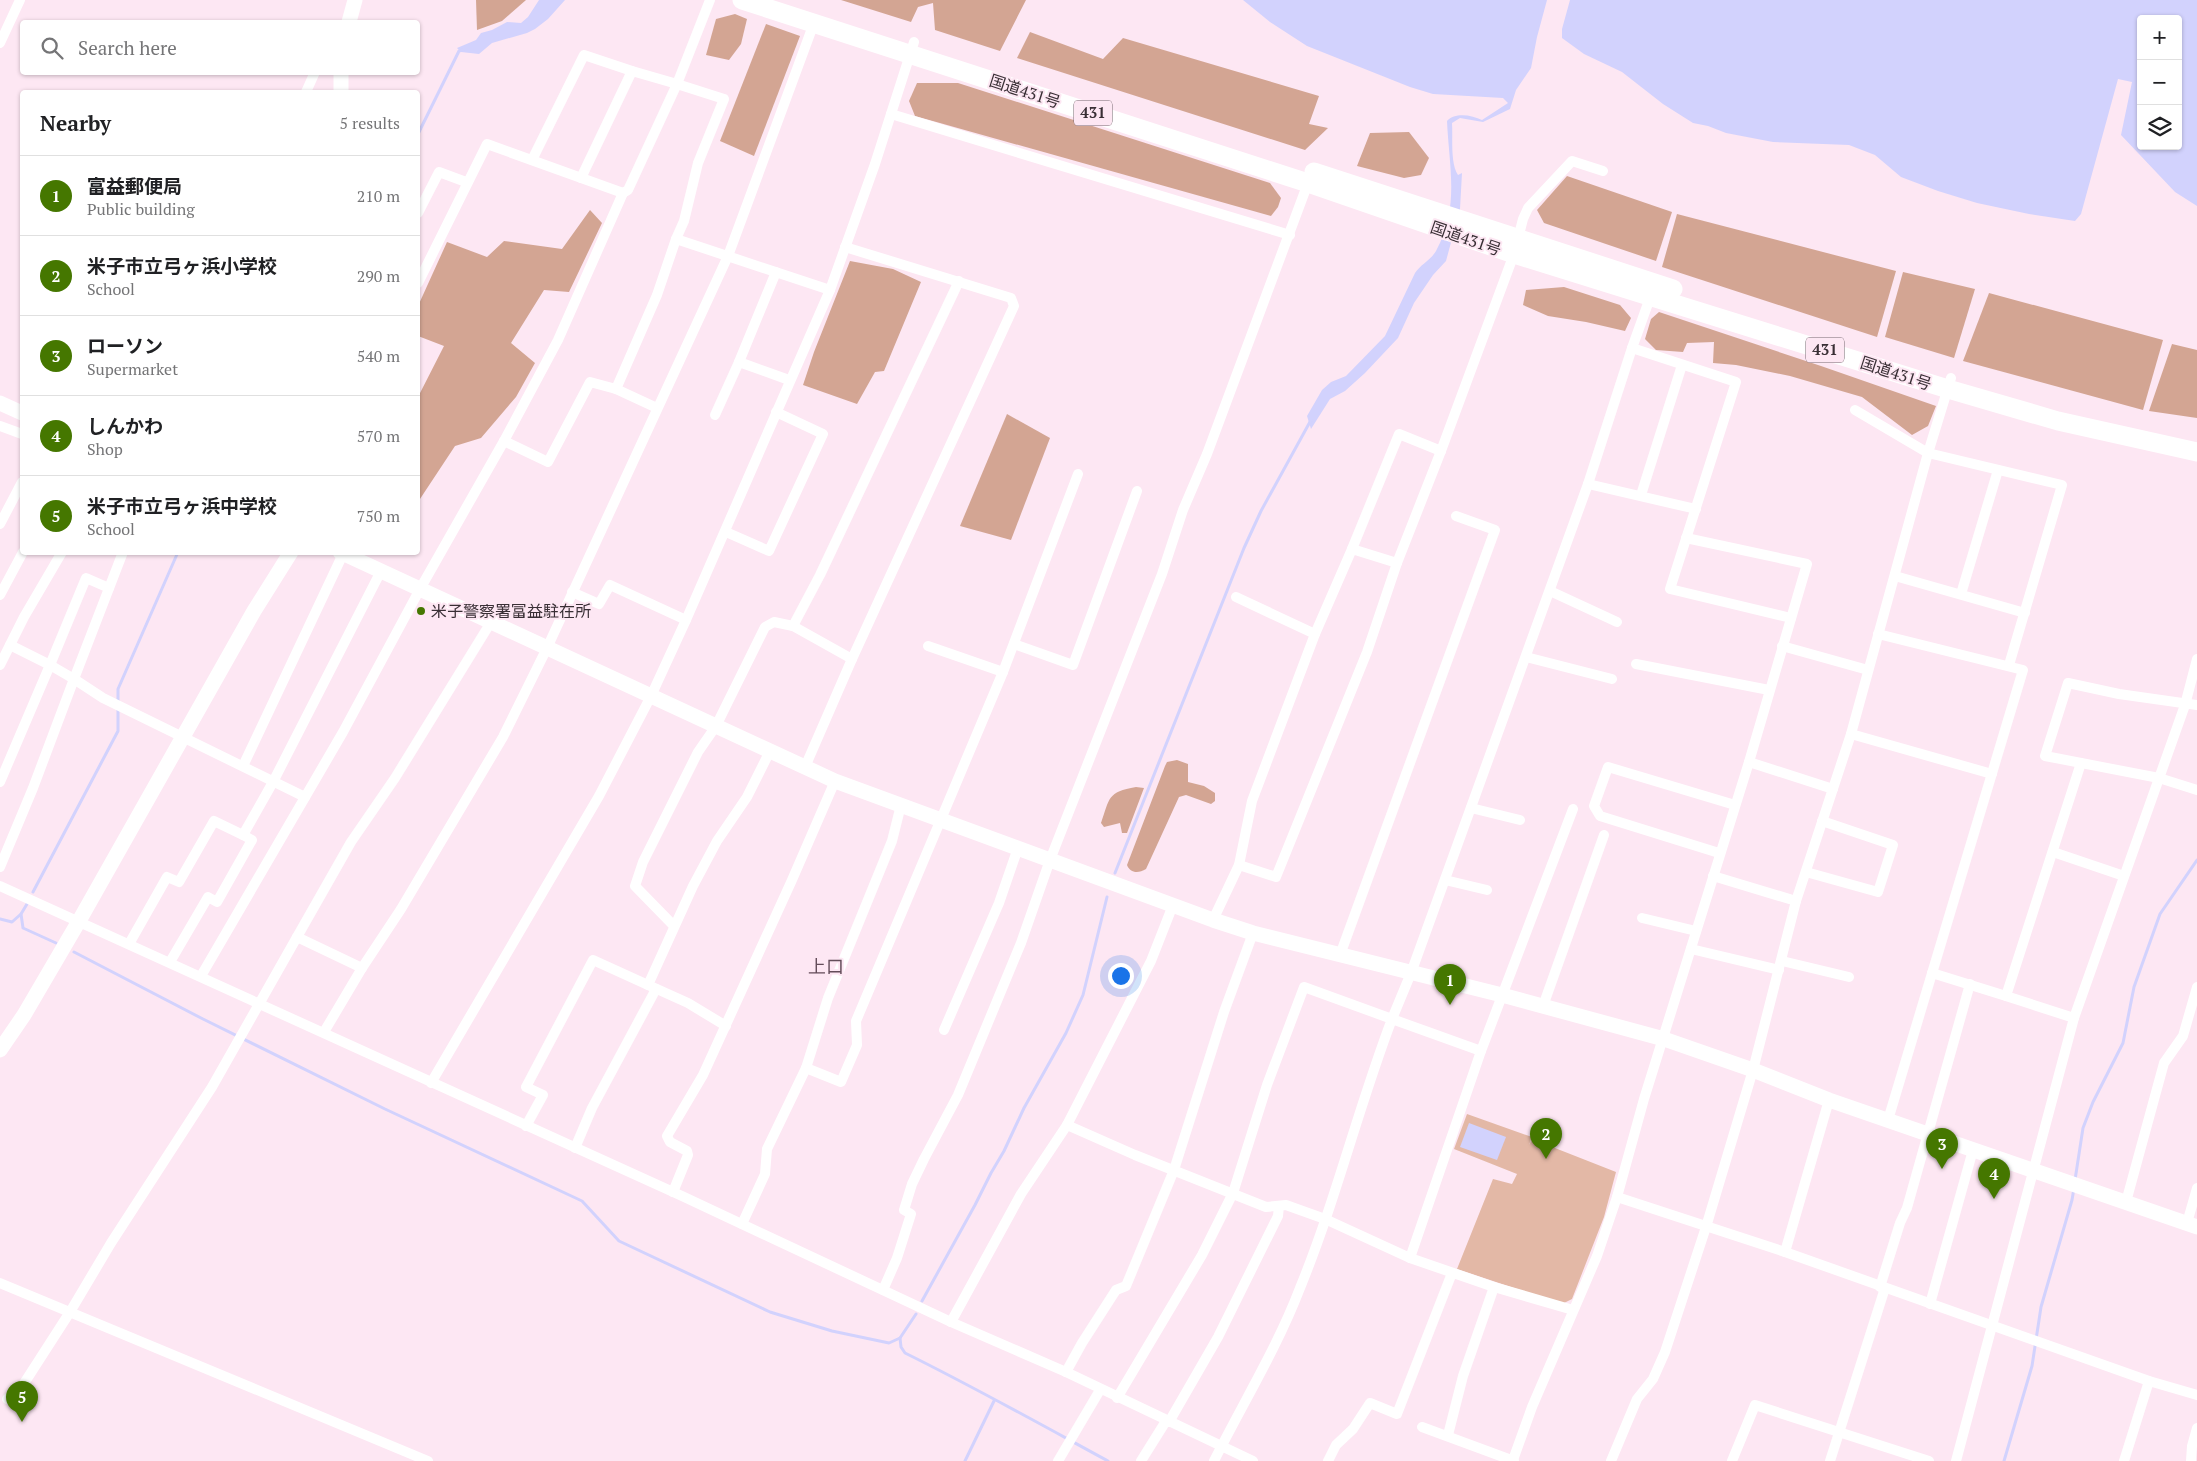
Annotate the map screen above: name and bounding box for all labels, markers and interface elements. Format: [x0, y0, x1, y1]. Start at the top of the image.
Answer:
map controls [2137, 15, 2182, 150]
button: + [2137, 15, 2182, 60]
search box [20, 20, 420, 75]
icon: search [38, 34, 66, 62]
text: Search here [78, 35, 177, 60]
button: − [2137, 60, 2182, 105]
street label: 国道431号 [987, 69, 1063, 113]
road number: 431 [1074, 100, 1112, 126]
button: layers [2137, 105, 2182, 150]
text: Nearby [40, 109, 111, 137]
text: 5 results [340, 112, 400, 134]
text: 富益郵便局 [87, 173, 182, 198]
text: 1 [51, 185, 61, 207]
text: 210 m [357, 185, 400, 207]
text: Public building [87, 198, 195, 220]
street label: 国道431号 [1428, 216, 1504, 260]
text: 米子市立弓ヶ浜小学校 [87, 253, 277, 278]
text: 2 [51, 265, 61, 287]
text: 290 m [357, 265, 400, 287]
text: School [87, 278, 135, 300]
text: ローソン [87, 333, 163, 358]
road number: 431 [1806, 338, 1844, 362]
text: 3 [51, 345, 61, 367]
text: 540 m [357, 345, 400, 367]
street label: 国道431号 [1858, 351, 1934, 395]
text: Supermarket [87, 358, 178, 380]
text: しんかわ [87, 413, 163, 438]
text: 4 [51, 425, 61, 447]
text: 570 m [357, 425, 400, 447]
text: Shop [87, 438, 123, 460]
text: 米子市立弓ヶ浜中学校 [87, 493, 277, 518]
text: 5 [51, 505, 61, 527]
text: 750 m [357, 505, 400, 527]
text: School [87, 518, 135, 540]
place label: 米子警察署富益駐在所 [431, 600, 591, 622]
marker: 米子警察署富益駐在所 [415, 605, 427, 617]
district label: 上口 [808, 954, 844, 978]
your location [1108, 963, 1134, 989]
pin: 1 [1434, 964, 1466, 1005]
pin: 2 [1530, 1118, 1562, 1159]
pin: 3 [1926, 1128, 1958, 1169]
pin: 4 [1978, 1158, 2010, 1199]
pin: 5 [6, 1381, 38, 1422]

